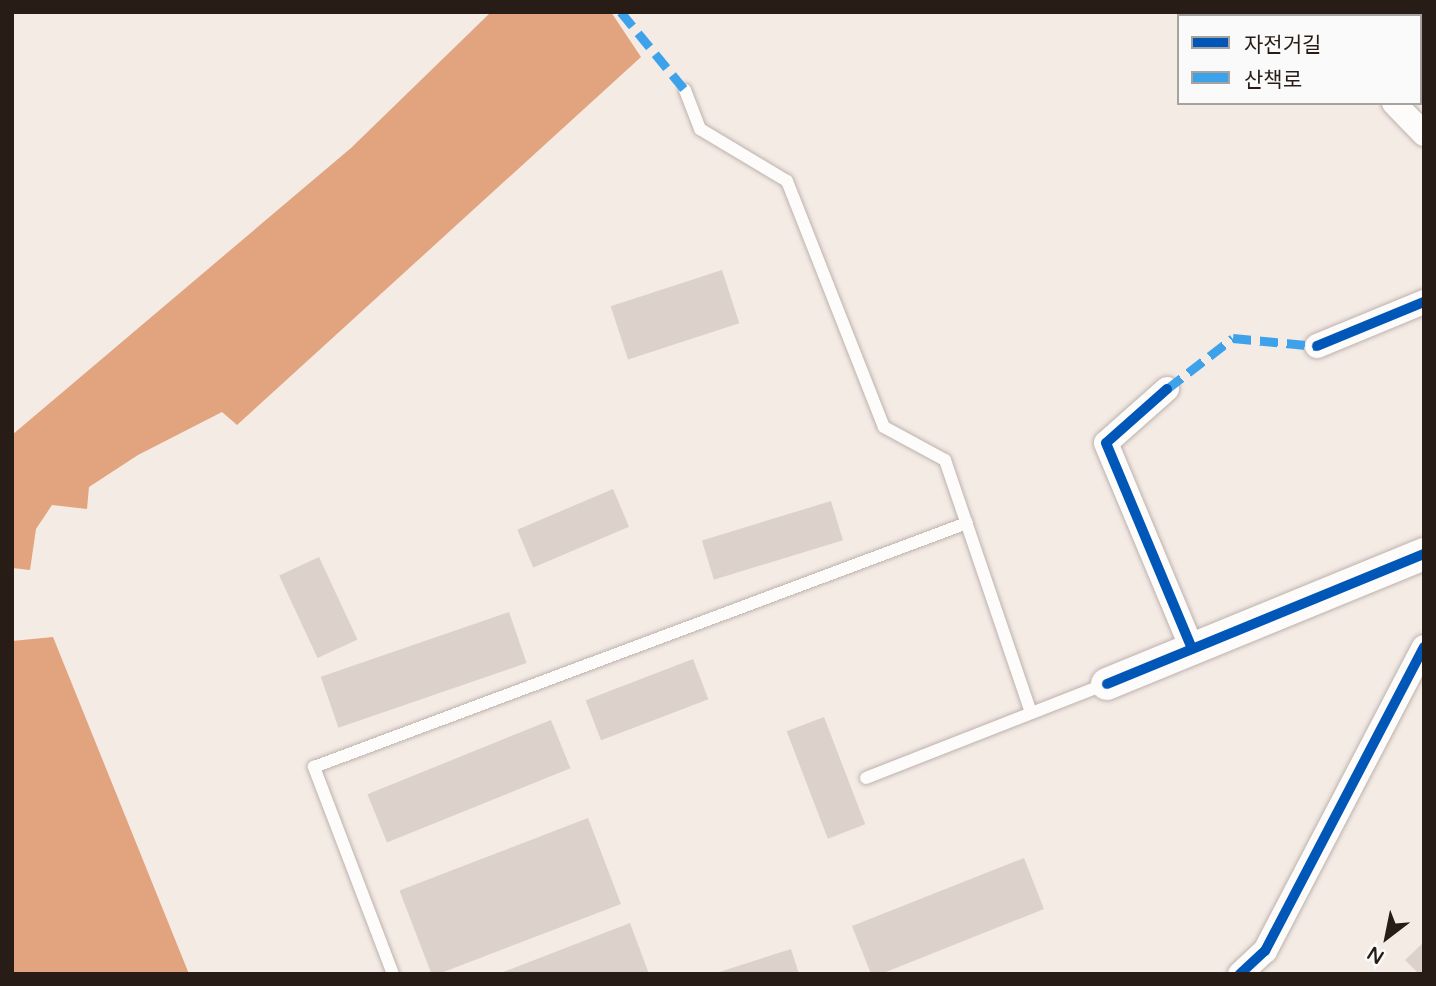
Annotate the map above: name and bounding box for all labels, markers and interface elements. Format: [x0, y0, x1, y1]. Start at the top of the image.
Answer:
legend [1177, 14, 1422, 105]
text: 자전거길 [1244, 33, 1321, 58]
text: 산책로 [1244, 68, 1302, 93]
north arrow [1352, 902, 1422, 972]
text: N [1364, 941, 1388, 968]

